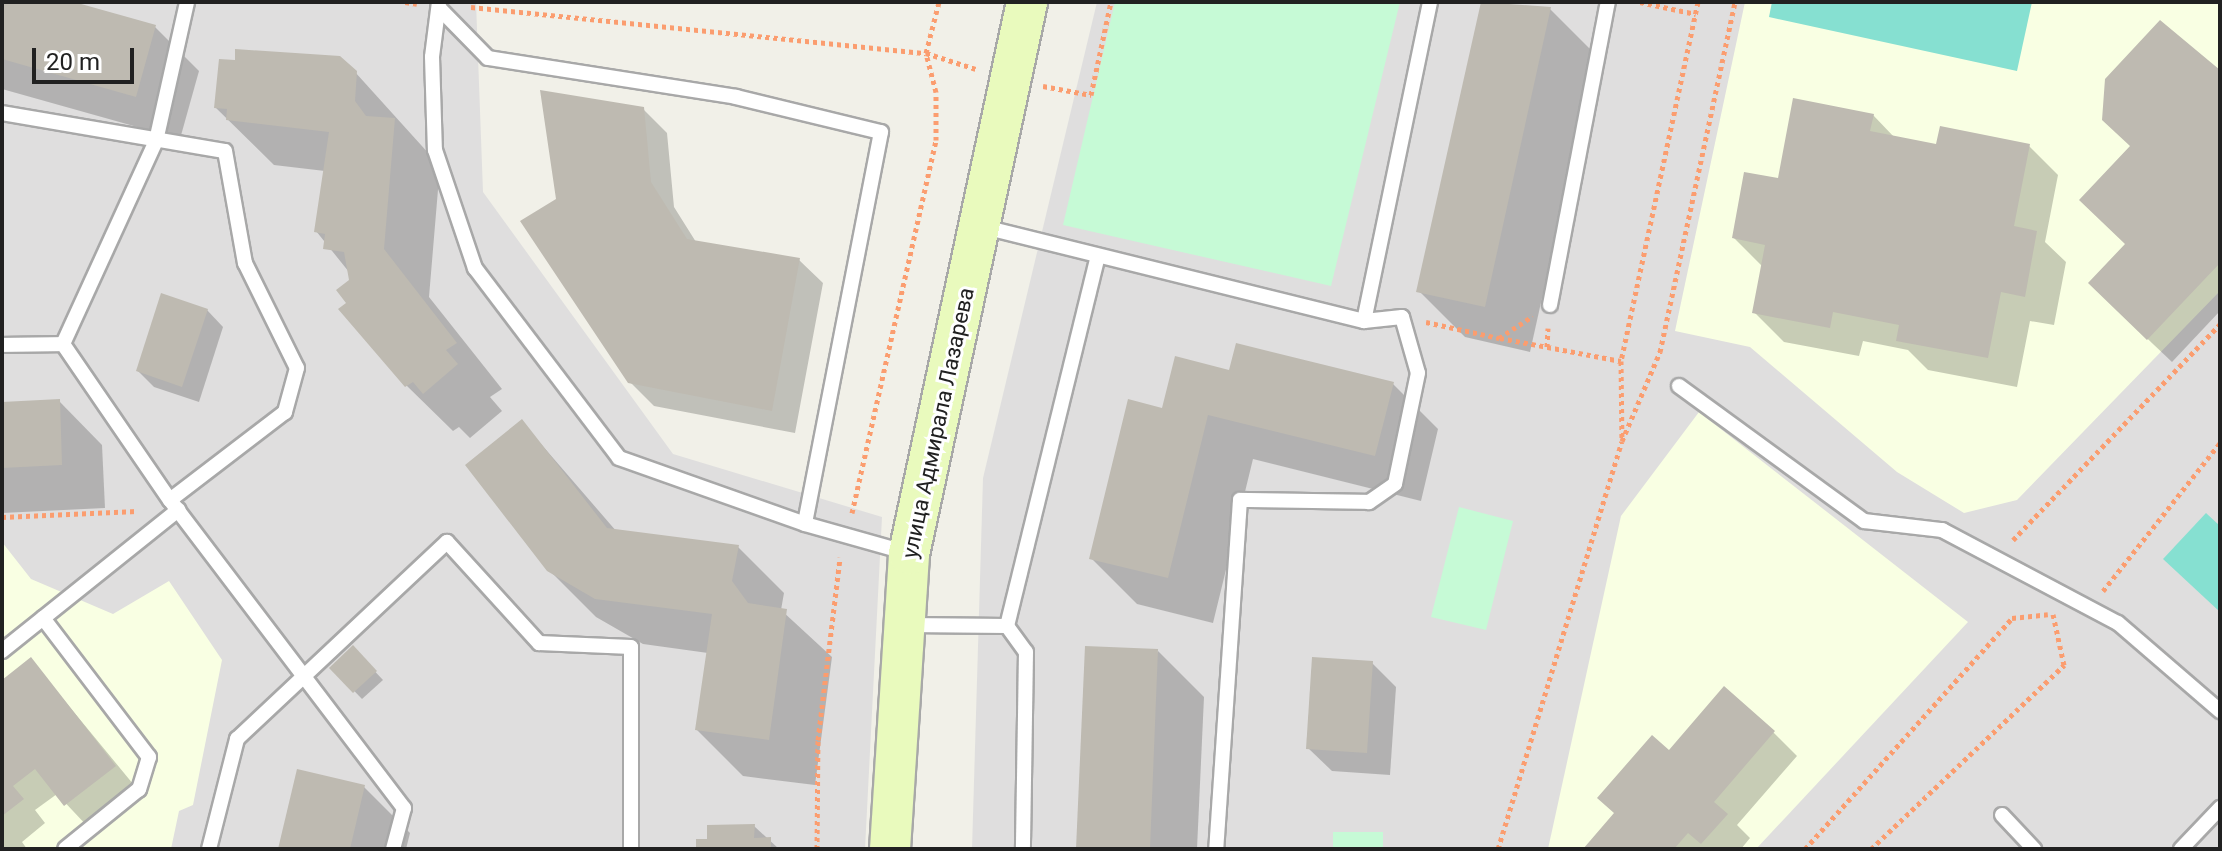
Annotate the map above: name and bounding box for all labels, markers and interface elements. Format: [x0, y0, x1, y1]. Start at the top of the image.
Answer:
scale bar [36, 32, 138, 82]
text: 20 m [46, 48, 100, 76]
street label: улица Адмирала Лазарева [896, 285, 980, 561]

